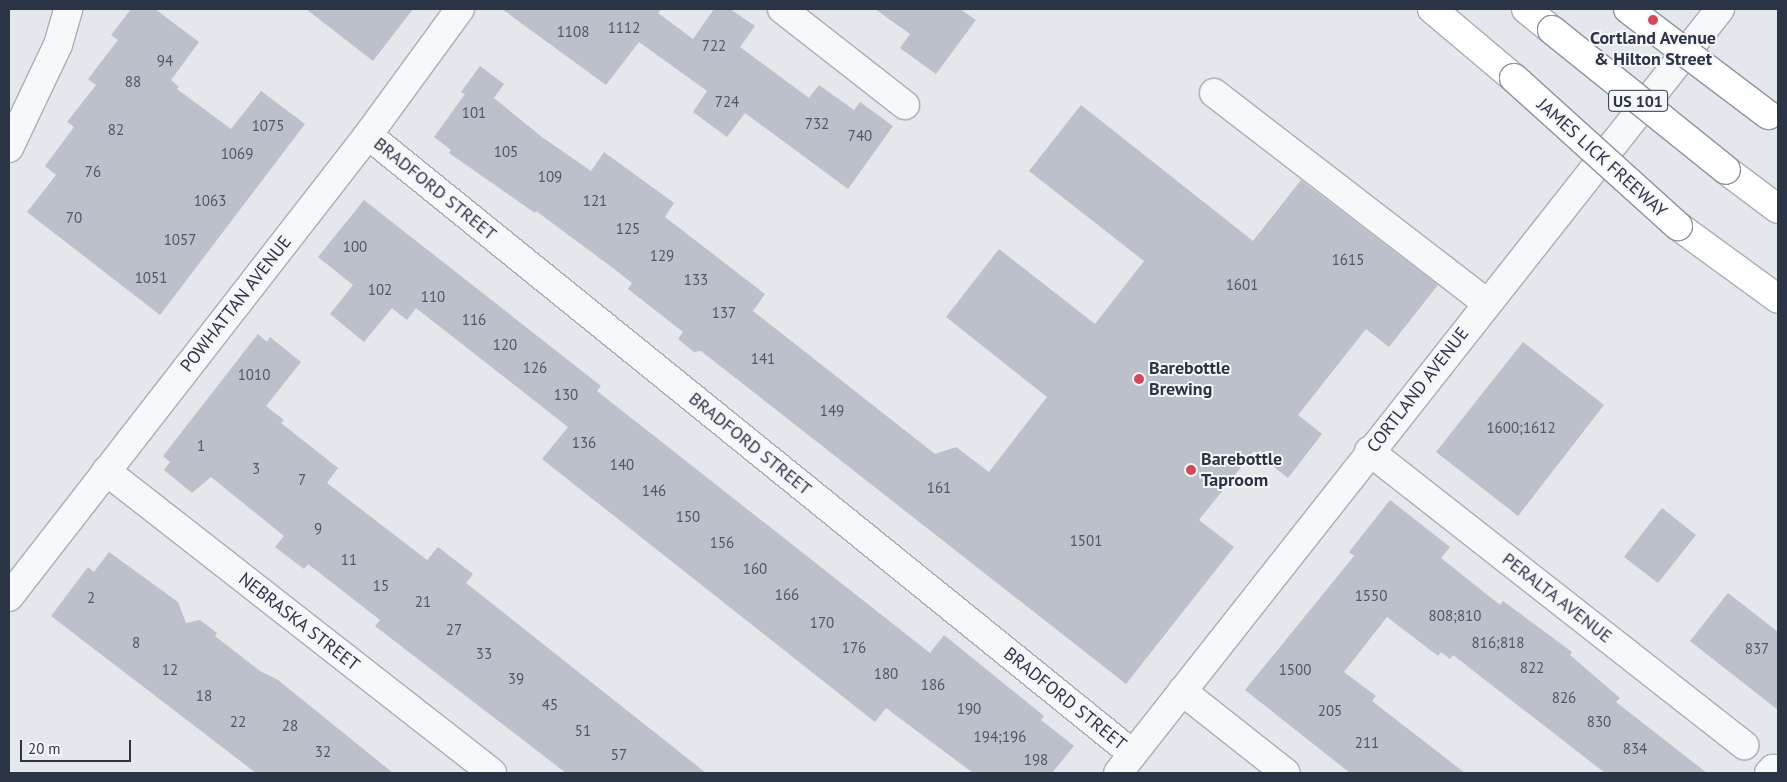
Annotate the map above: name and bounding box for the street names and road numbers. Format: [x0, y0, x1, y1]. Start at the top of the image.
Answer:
road number: US 101 [1608, 88, 1668, 114]
street label: JAMES LICK FREEWAY [1532, 94, 1672, 222]
street label: BRADFORD STREET [369, 133, 501, 245]
street label: POWHATTAN AVENUE [176, 231, 296, 377]
street label: CORTLAND AVENUE [1362, 323, 1474, 457]
street label: BRADFORD STREET [684, 388, 816, 500]
street label: PERALTA AVENUE [1497, 548, 1617, 648]
street label: NEBRASKA STREET [234, 568, 364, 676]
street label: BRADFORD STREET [999, 643, 1131, 755]

